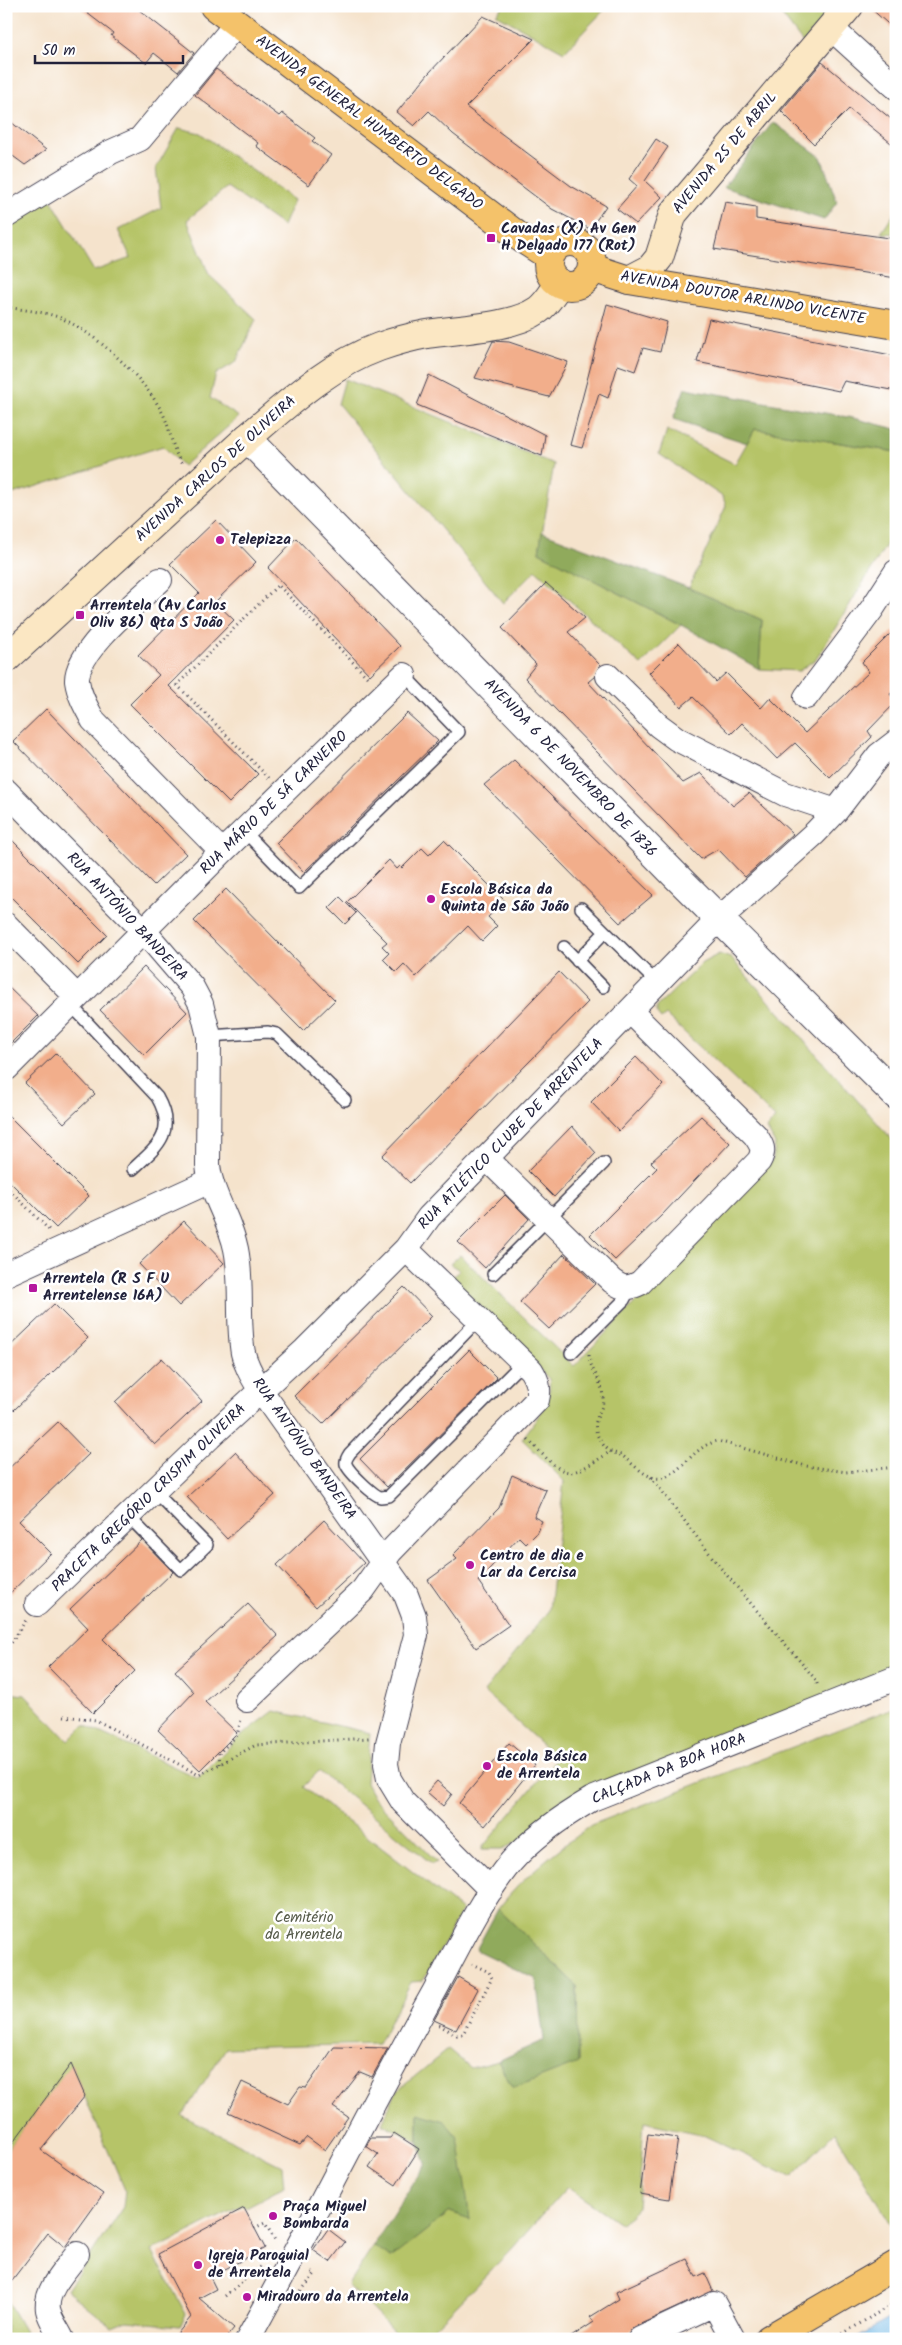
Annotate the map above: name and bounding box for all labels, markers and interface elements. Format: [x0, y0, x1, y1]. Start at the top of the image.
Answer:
street label: AVENIDA GENERAL HUMBERTO DELGADO [250, 29, 488, 217]
scale bar [35, 32, 182, 64]
text: 50 m [42, 39, 76, 63]
street label: AVENIDA 25 DE ABRIL [667, 87, 783, 219]
place label: Cavadas (X) Av Gen H Delgado 177 (Rot) [501, 217, 636, 258]
marker: Cavadas (X) Av Gen H Delgado 177 (Rot) [485, 232, 497, 244]
street label: AVENIDA DOUTOR ARLINDO VICENTE [619, 265, 869, 332]
street label: AVENIDA CARLOS DE OLIVEIRA [130, 390, 302, 548]
place label: Telepizza [230, 528, 291, 552]
marker: Telepizza [214, 534, 226, 546]
place label: Arrentela (Av Carlos Oliv 86) Qta S João [90, 594, 226, 635]
marker: Arrentela (Av Carlos Oliv 86) Qta S João [74, 609, 86, 621]
street label: AVENIDA 6 DE NOVEMBRO DE 1836 [478, 673, 662, 863]
street label: RUA MÁRIO DE SÁ CARNEIRO [194, 725, 354, 881]
street label: RUA ANTÓNIO BANDEIRA [61, 847, 193, 987]
place label: Escola Básica da Quinta de São João [441, 878, 569, 919]
marker: Escola Básica da Quinta de São João [425, 893, 437, 905]
street label: RUA ATLÉTICO CLUBE DE ARRENTELA [413, 1033, 609, 1235]
place label: Arrentela (R S F U Arrentelense 16A) [43, 1267, 169, 1308]
marker: Arrentela (R S F U Arrentelense 16A) [27, 1282, 39, 1294]
street label: RUA ANTÓNIO BANDEIRA [246, 1373, 362, 1525]
street label: PRACETA GREGÓRIO CRISPIM OLIVEIRA [46, 1398, 252, 1598]
place label: Centro de dia e Lar da Cercisa [480, 1544, 584, 1585]
marker: Centro de dia e Lar da Cercisa [464, 1559, 476, 1571]
street label: CALÇADA DA BOA HORA [588, 1727, 750, 1811]
place label: Escola Básica de Arrentela [497, 1745, 587, 1786]
marker: Escola Básica de Arrentela [481, 1760, 493, 1772]
park label: Cemitério da Arrentela [265, 1906, 343, 1947]
place label: Praça Miguel Bombarda [283, 2195, 366, 2236]
marker: Praça Miguel Bombarda [267, 2210, 279, 2222]
place label: Igreja Paroquial de Arrentela [208, 2244, 309, 2285]
marker: Igreja Paroquial de Arrentela [192, 2259, 204, 2271]
place label: Miradouro da Arrentela [257, 2285, 409, 2309]
marker: Miradouro da Arrentela [241, 2291, 253, 2303]

